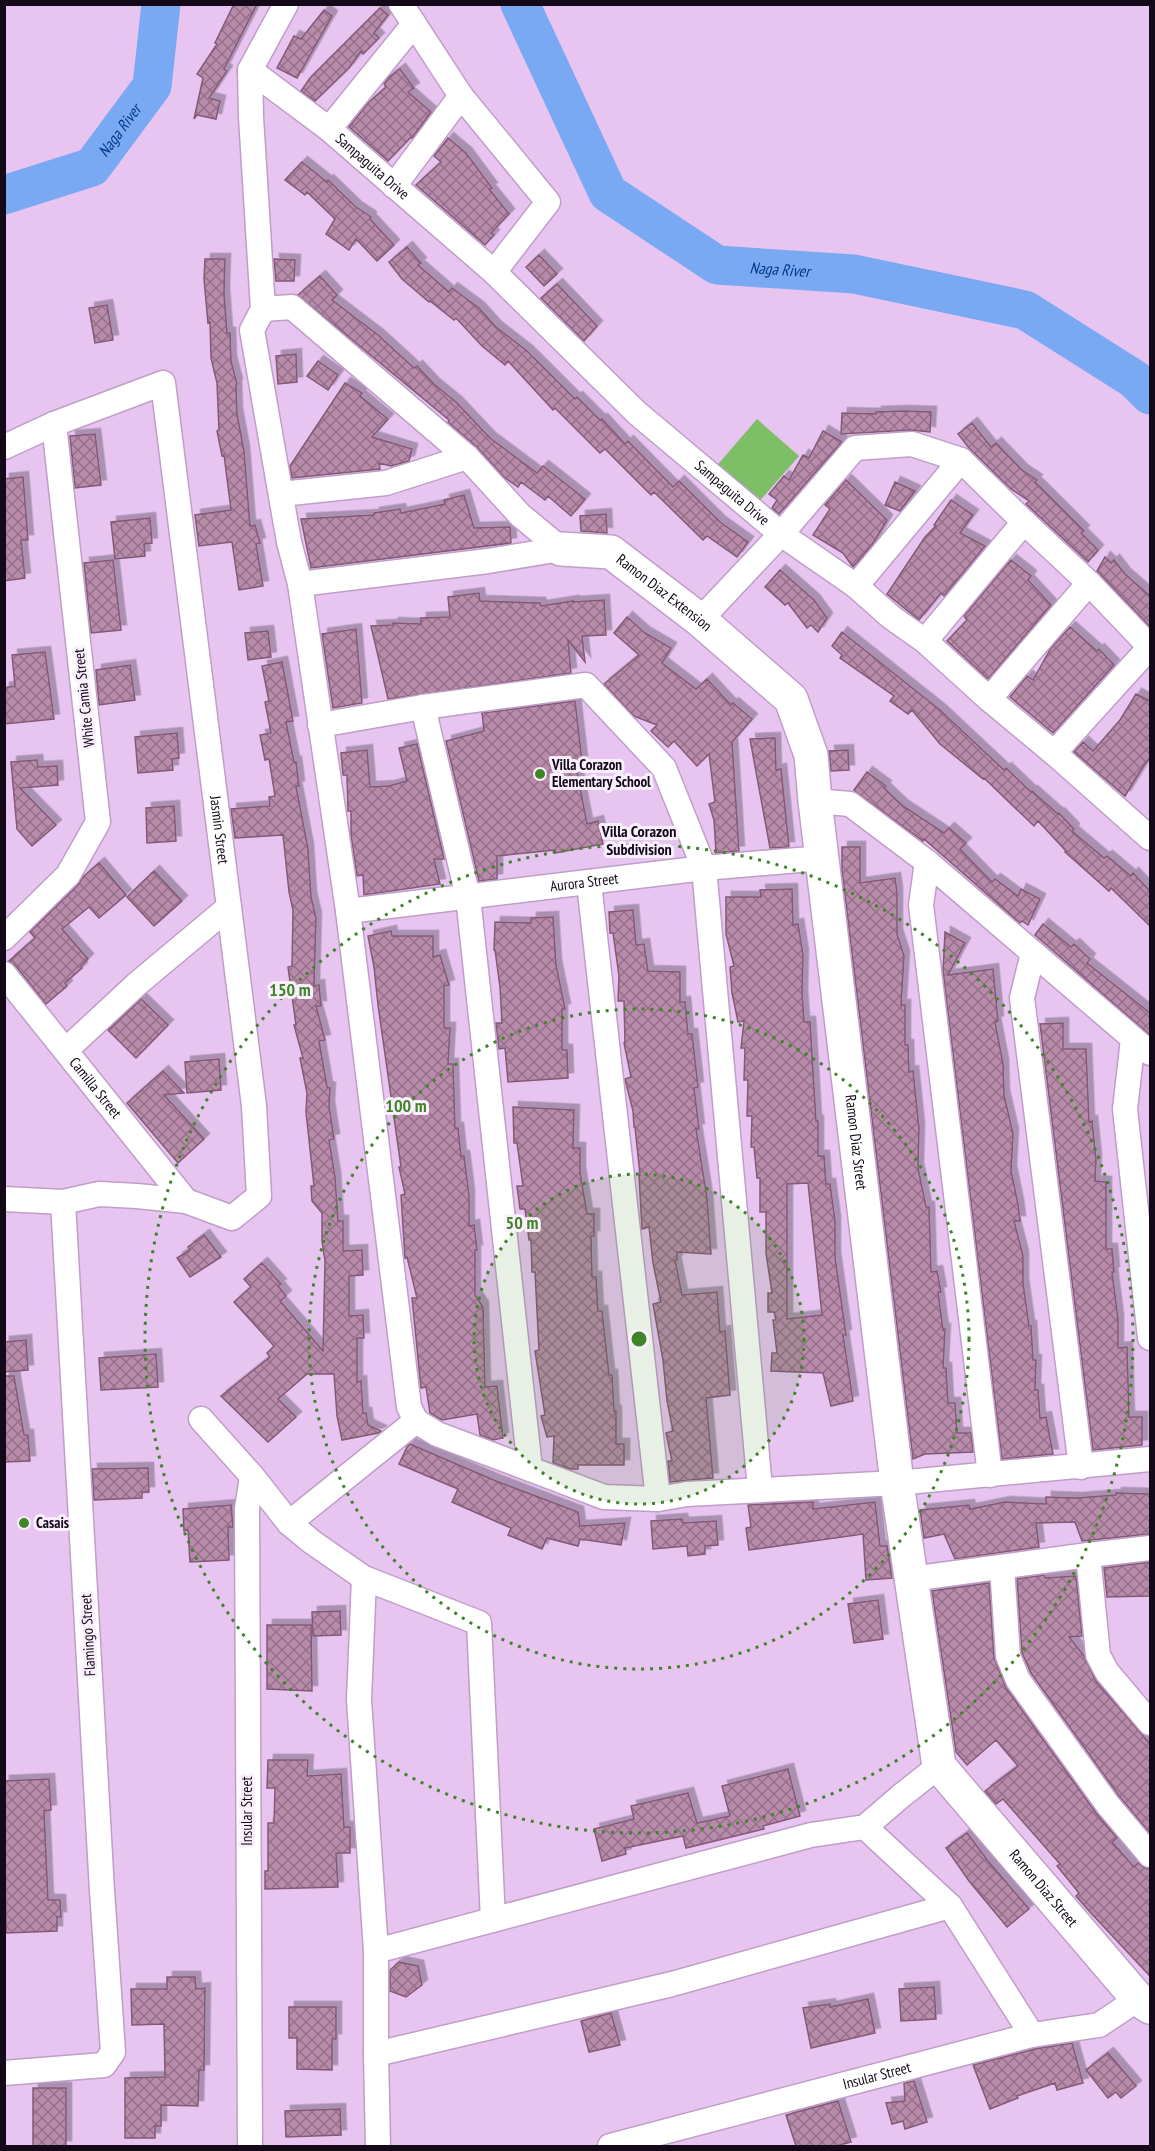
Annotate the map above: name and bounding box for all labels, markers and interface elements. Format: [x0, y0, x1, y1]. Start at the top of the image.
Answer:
water label: Naga River [93, 98, 147, 160]
street label: Sampaguita Drive [332, 129, 414, 203]
water label: Naga River [749, 257, 813, 281]
street label: Sampaguita Drive [691, 456, 774, 529]
street label: Ramon Diaz Extension [613, 550, 716, 635]
street label: White Camia Street [69, 648, 98, 748]
place label: Villa Corazon Elementary School [551, 755, 651, 791]
marker: Villa Corazon Elementary School [533, 767, 547, 781]
street label: Jasmin Street [206, 794, 233, 865]
district label: Villa Corazon Subdivision [601, 821, 676, 859]
street label: Aurora Street [549, 868, 619, 896]
text: 150 m [269, 978, 311, 1001]
street label: Camilla Street [65, 1053, 126, 1122]
text: 100 m [385, 1094, 427, 1117]
street label: Ramon Diaz Street [841, 1094, 872, 1191]
text: 50 m [506, 1211, 538, 1234]
centre of rings [629, 1329, 649, 1349]
place label: Casais [36, 1513, 69, 1532]
marker: Casais [17, 1516, 31, 1530]
street label: Flamingo Street [76, 1593, 99, 1677]
street label: Insular Street [237, 1776, 256, 1846]
street label: Ramon Diaz Street [1005, 1845, 1082, 1930]
street label: Insular Street [841, 2057, 913, 2093]

